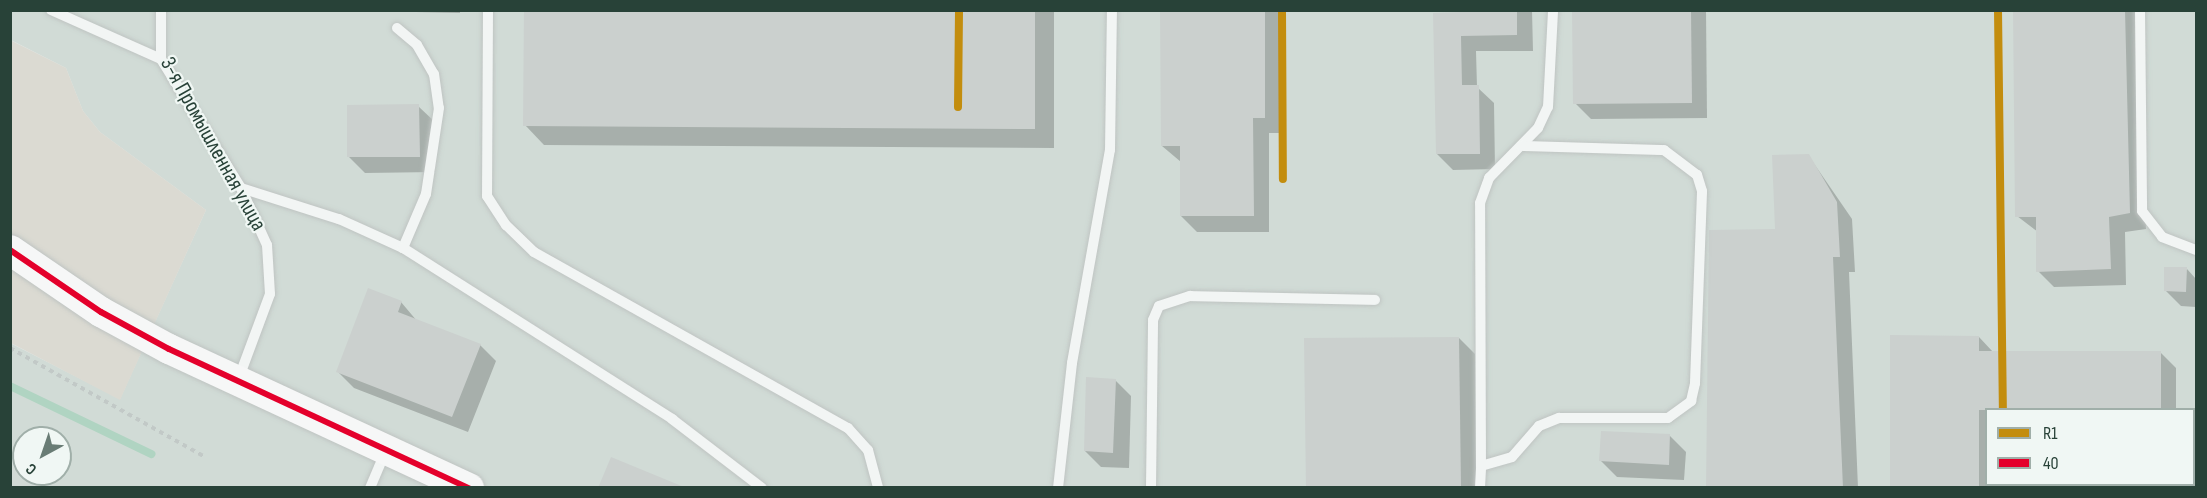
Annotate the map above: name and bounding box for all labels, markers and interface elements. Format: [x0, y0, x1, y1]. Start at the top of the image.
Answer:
street label: 3-я Промышленная улица [154, 53, 272, 235]
legend [1985, 408, 2195, 486]
text: R1 [2043, 423, 2058, 444]
north arrow [12, 426, 72, 486]
text: 40 [2043, 453, 2059, 474]
text: С [22, 459, 41, 479]

